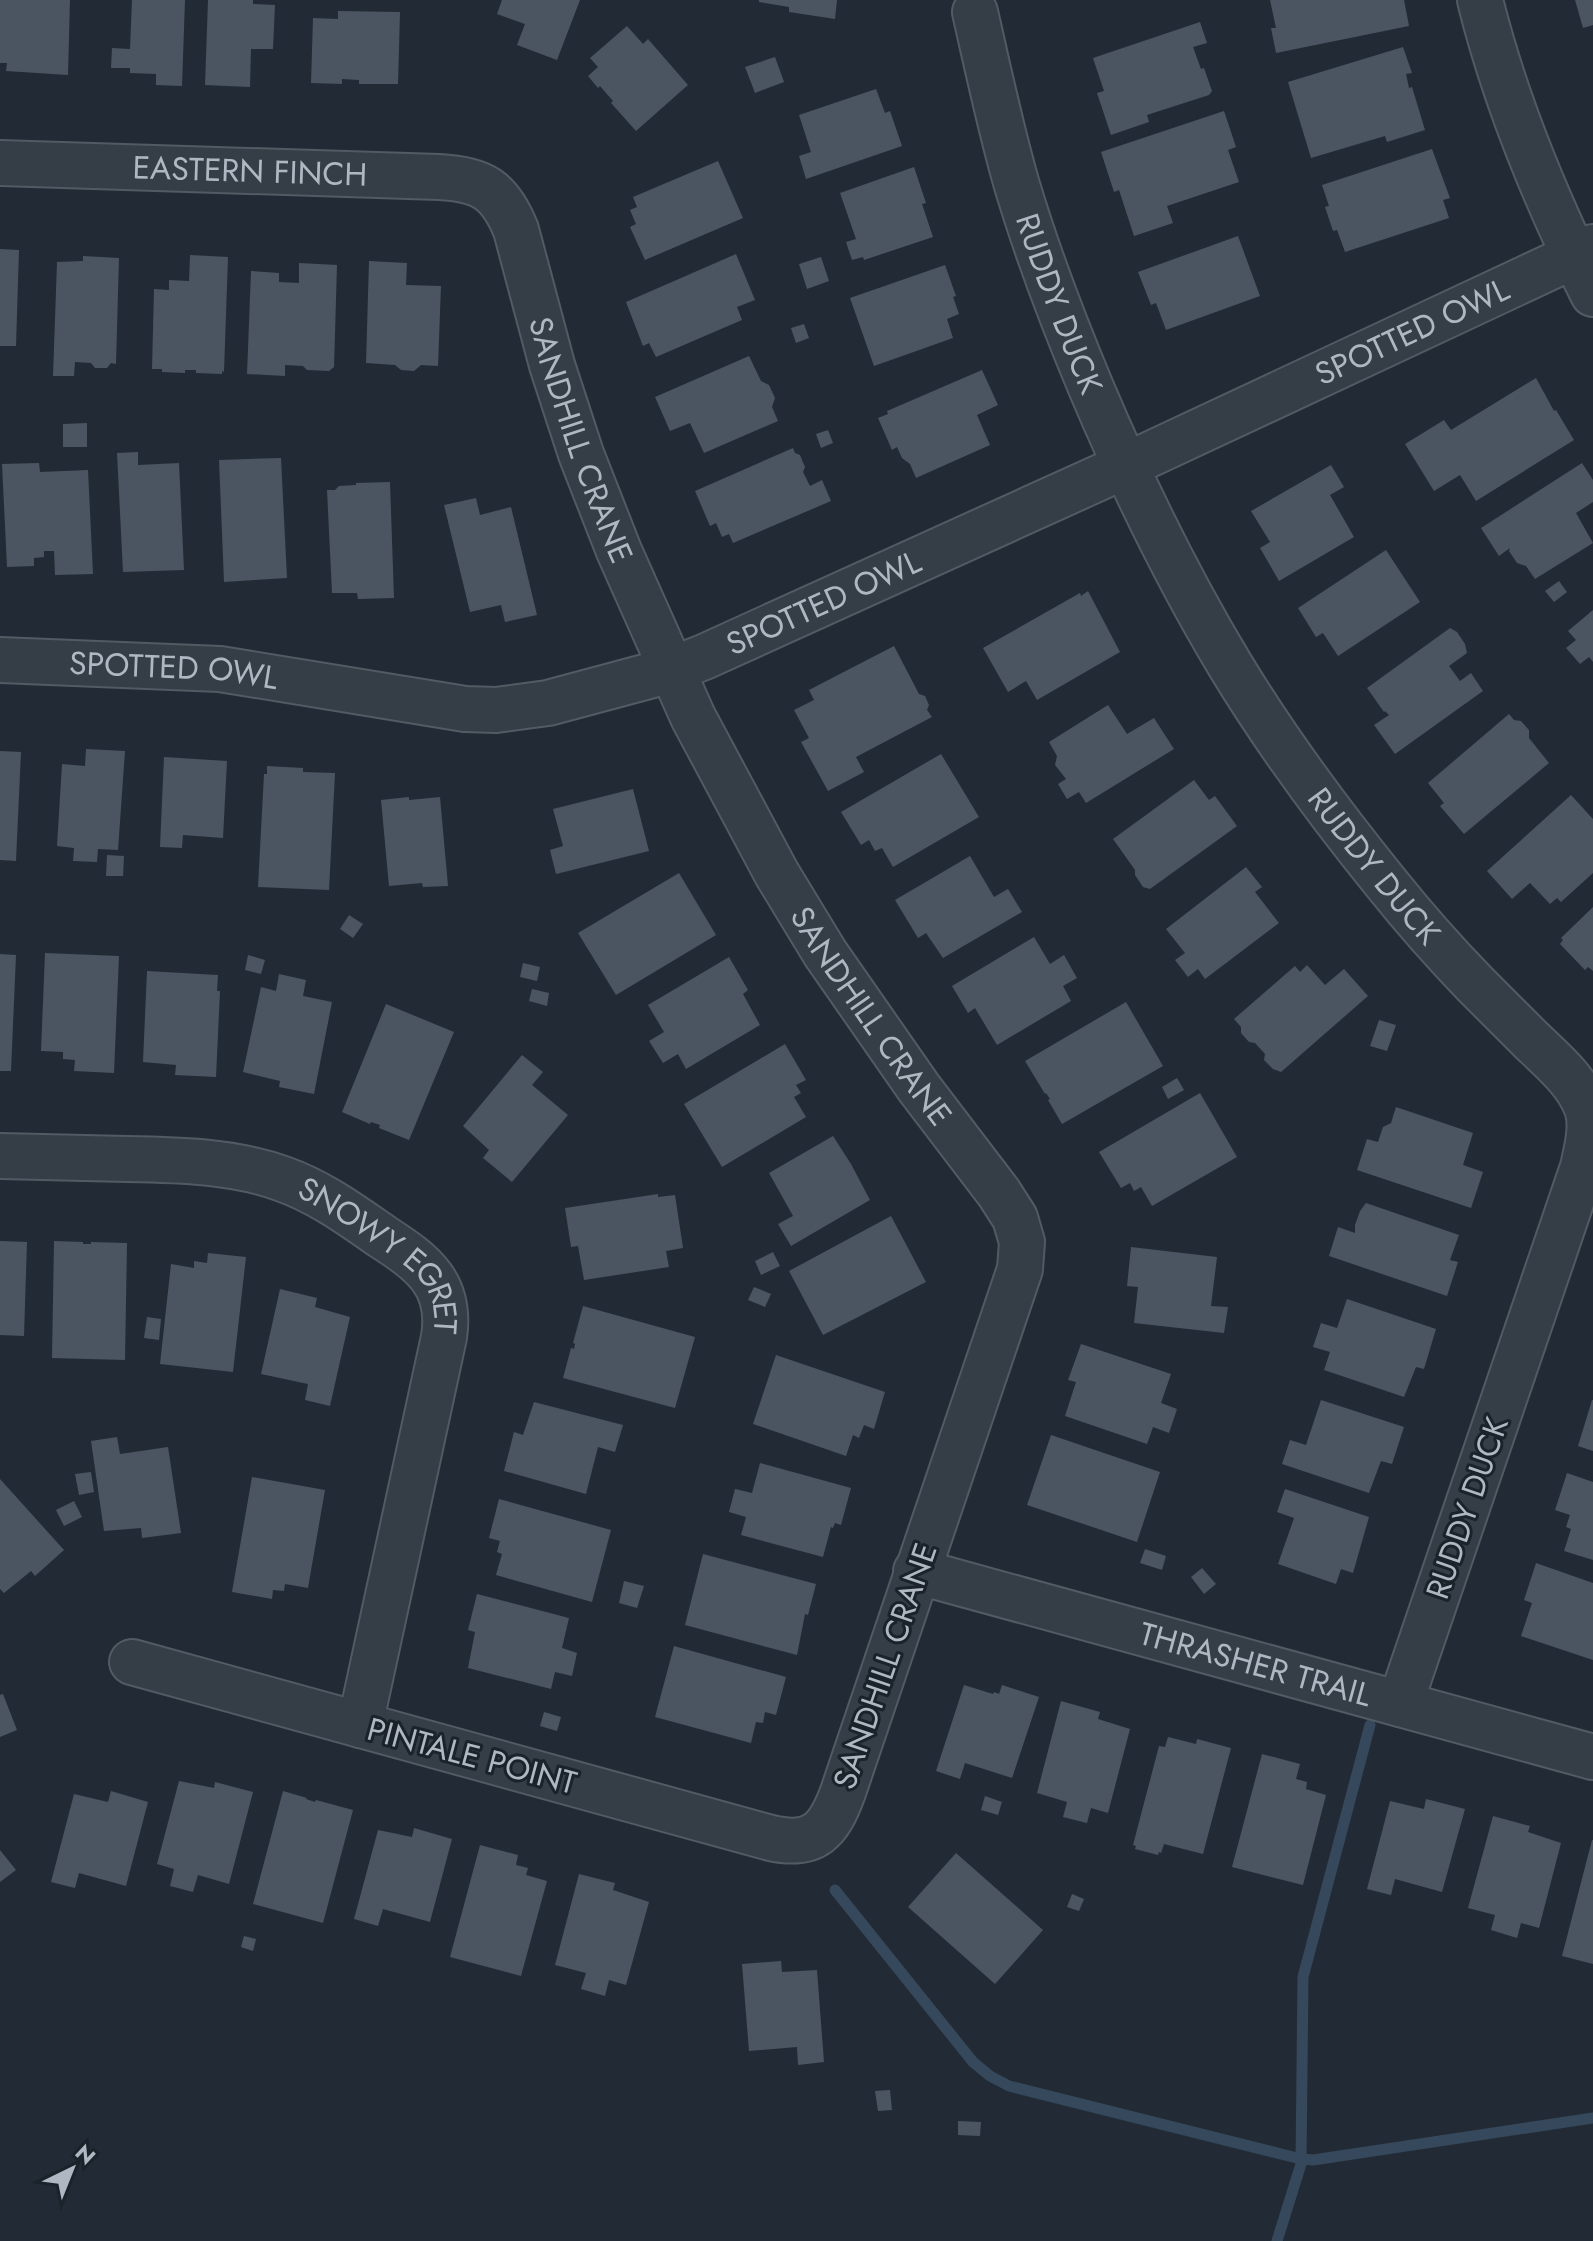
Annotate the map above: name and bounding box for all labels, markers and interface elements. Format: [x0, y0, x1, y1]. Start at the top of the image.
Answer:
street label: EASTERN FINCH [132, 144, 368, 198]
street label: RUDDY DUCK [1004, 208, 1114, 401]
street label: SPOTTED OWL [1307, 266, 1517, 397]
street label: SANDHILL CRANE [517, 312, 645, 570]
street label: SPOTTED OWL [719, 538, 929, 667]
street label: SPOTTED OWL [68, 640, 282, 701]
street label: RUDDY DUCK [1297, 778, 1451, 955]
street label: SANDHILL CRANE [779, 897, 963, 1136]
street label: SNOWY EGRET [290, 1165, 469, 1335]
street label: RUDDY DUCK [1414, 1411, 1520, 1605]
street label: SANDHILL CRANE [821, 1537, 949, 1795]
street label: THRASHER TRAIL [1134, 1610, 1377, 1718]
street label: PINTALE POINT [362, 1706, 582, 1806]
north arrow [32, 2129, 112, 2209]
text: N [68, 2137, 103, 2172]

